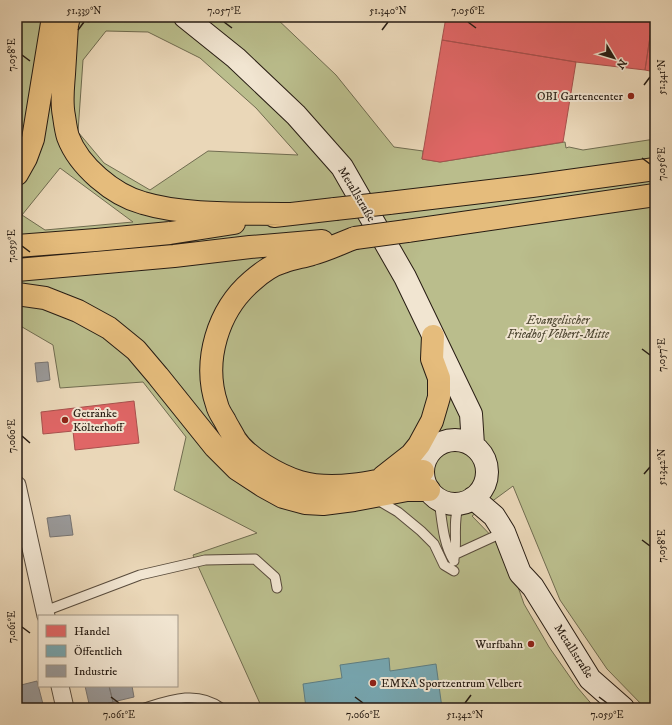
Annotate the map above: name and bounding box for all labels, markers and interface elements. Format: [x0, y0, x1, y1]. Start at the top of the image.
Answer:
text: 51.339°N [67, 5, 101, 17]
text: 7.057°E [207, 5, 241, 17]
text: 51.340°N [369, 5, 407, 17]
text: 7.056°E [451, 5, 485, 17]
text: 7.058°E [6, 38, 18, 72]
north arrow [594, 38, 634, 78]
text: N [613, 56, 629, 71]
text: 51.341°N [656, 59, 668, 95]
place label: OBI Gartencenter [537, 89, 624, 104]
marker: OBI Gartencenter [626, 91, 636, 101]
text: 7.056°E [656, 147, 668, 181]
street label: Metallstraße [334, 164, 379, 225]
text: 7.059°E [6, 229, 18, 263]
park label: Evangelischer Friedhof Velbert-Mitte [507, 313, 610, 342]
text: 7.057°E [656, 338, 668, 372]
place label: Getränke Költerhoff [73, 406, 125, 435]
marker: Getränke Költerhoff [60, 415, 70, 425]
text: 7.060°E [6, 419, 18, 453]
text: 51.342°N [656, 449, 668, 485]
text: 7.058°E [656, 529, 668, 563]
text: 7.061°E [6, 611, 18, 643]
legend [38, 615, 178, 687]
street label: Metallstraße [551, 621, 597, 681]
text: Handel [74, 624, 110, 639]
place label: Wurfbahn [474, 637, 524, 652]
marker: Wurfbahn [526, 639, 536, 649]
text: Öffentlich [74, 644, 123, 659]
text: Industrie [74, 664, 117, 679]
place label: EMKA Sportzentrum Velbert [381, 676, 522, 691]
marker: EMKA Sportzentrum Velbert [368, 678, 378, 688]
text: 7.061°E [103, 709, 135, 721]
text: 7.060°E [346, 709, 380, 721]
text: 51.342°N [447, 709, 483, 721]
text: 7.059°E [590, 709, 624, 721]

